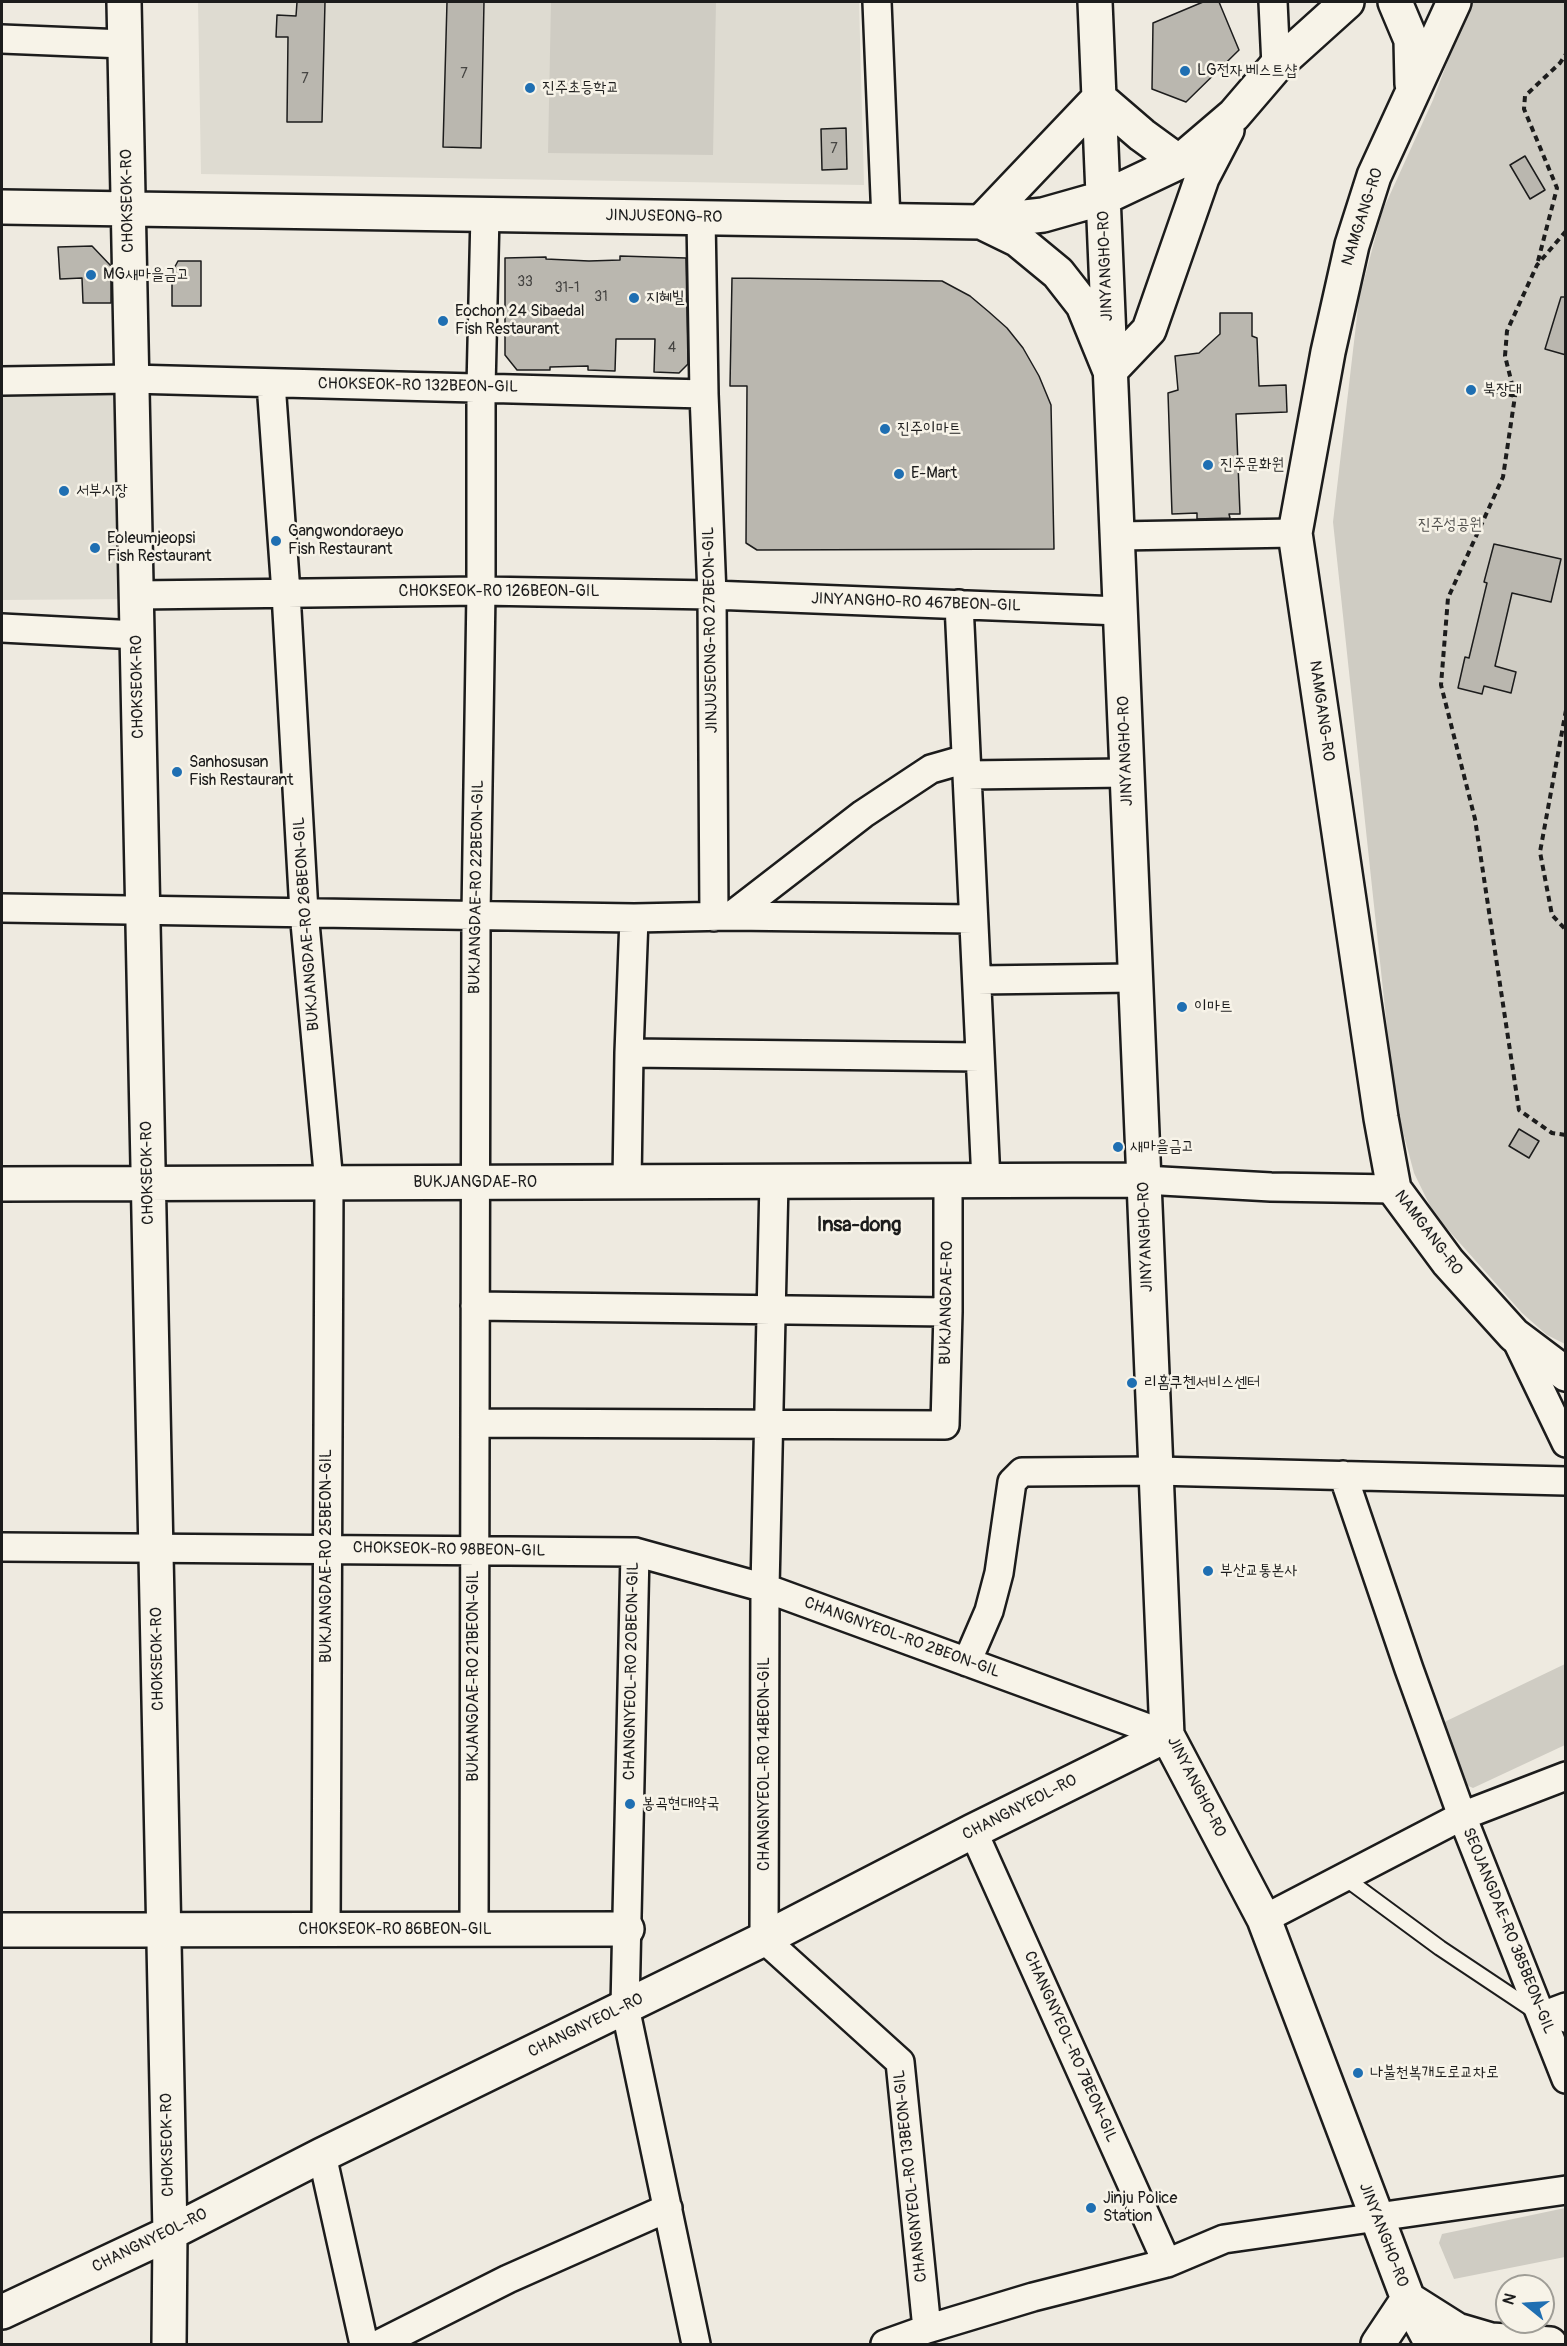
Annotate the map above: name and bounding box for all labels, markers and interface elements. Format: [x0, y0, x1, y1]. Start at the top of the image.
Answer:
place label: LG전자 베스트샵 [1197, 61, 1297, 81]
marker: LG전자 베스트샵 [1178, 64, 1192, 78]
house number: 7 [460, 66, 468, 82]
house number: 7 [301, 71, 309, 87]
place label: 진주초등학교 [542, 78, 619, 98]
marker: 진주초등학교 [523, 81, 537, 95]
house number: 7 [830, 141, 838, 157]
street label: CHOKSEOK-RO [117, 149, 139, 253]
street label: NAMGANG-RO [1338, 166, 1388, 268]
street label: JINJUSEONG-RO [605, 206, 723, 228]
street label: JINYANGHO-RO [1094, 211, 1118, 321]
place label: MG새마을금고 [103, 265, 190, 285]
marker: MG새마을금고 [84, 268, 98, 282]
house number: 33 [517, 274, 533, 290]
house number: 31-1 [555, 280, 579, 296]
place label: 지혜빌 [646, 288, 685, 308]
house number: 31 [594, 289, 608, 305]
marker: 지혜빌 [627, 291, 641, 305]
place label: Eochon 24 Sibaedal Fish Restaurant [455, 302, 585, 340]
marker: Eochon 24 Sibaedal Fish Restaurant [436, 314, 450, 328]
house number: 4 [668, 340, 676, 356]
street label: CHOKSEOK-RO 132BEON-GIL [318, 375, 518, 397]
place label: 북장대 [1483, 380, 1522, 400]
marker: 북장대 [1464, 383, 1478, 397]
place label: 진주이마트 [897, 419, 961, 439]
marker: 진주이마트 [878, 422, 892, 436]
place label: 진주문화원 [1220, 455, 1284, 475]
marker: 진주문화원 [1201, 458, 1215, 472]
place label: E-Mart [911, 464, 957, 484]
marker: E-Mart [892, 467, 906, 481]
place label: 서부시장 [76, 481, 128, 501]
marker: 서부시장 [57, 484, 71, 498]
park label: 진주성공원 [1418, 515, 1482, 535]
place label: Gangwondoraeyo Fish Restaurant [288, 522, 404, 560]
street label: JINJUSEONG-RO 27BEON-GIL [700, 526, 722, 734]
place label: Eoleumjeopsi Fish Restaurant [107, 529, 212, 567]
marker: Gangwondoraeyo Fish Restaurant [269, 534, 283, 548]
marker: Eoleumjeopsi Fish Restaurant [88, 541, 102, 555]
street label: CHOKSEOK-RO 126BEON-GIL [399, 582, 599, 602]
street label: JINYANGHO-RO 467BEON-GIL [811, 590, 1021, 616]
street label: CHOKSEOK-RO [127, 635, 149, 739]
street label: NAMGANG-RO [1304, 659, 1338, 763]
street label: JINYANGHO-RO [1114, 696, 1138, 806]
place label: Sanhosusan Fish Restaurant [189, 753, 294, 791]
marker: Sanhosusan Fish Restaurant [170, 765, 184, 779]
street label: BUKJANGDAE-RO 22BEON-GIL [466, 780, 488, 994]
street label: BUKJANGDAE-RO 26BEON-GIL [290, 816, 324, 1032]
place label: 이마트 [1194, 997, 1233, 1017]
marker: 이마트 [1175, 1000, 1189, 1014]
street label: CHOKSEOK-RO [137, 1121, 159, 1225]
place label: 새마을금고 [1130, 1137, 1194, 1157]
marker: 새마을금고 [1111, 1140, 1125, 1154]
street label: BUKJANGDAE-RO [413, 1173, 537, 1193]
street label: JINYANGHO-RO [1134, 1182, 1158, 1292]
street label: NAMGANG-RO [1390, 1187, 1466, 1279]
district label: Insa-dong [817, 1214, 901, 1238]
street label: BUKJANGDAE-RO [936, 1241, 958, 1365]
place label: 리홈쿠첸서비스센터 [1144, 1373, 1260, 1393]
marker: 리홈쿠첸서비스센터 [1125, 1376, 1139, 1390]
street label: BUKJANGDAE-RO 25BEON-GIL [317, 1449, 337, 1663]
street label: CHOKSEOK-RO 98BEON-GIL [353, 1539, 545, 1561]
place label: 부산교통본사 [1220, 1561, 1297, 1581]
street label: CHANGNYEOL-RO 20BEON-GIL [620, 1562, 644, 1780]
marker: 부산교통본사 [1201, 1564, 1215, 1578]
street label: BUKJANGDAE-RO 21BEON-GIL [464, 1570, 484, 1782]
street label: CHANGNYEOL-RO 2BEON-GIL [801, 1594, 1003, 1682]
street label: CHOKSEOK-RO [147, 1607, 169, 1711]
street label: CHANGNYEOL-RO 14BEON-GIL [755, 1657, 775, 1871]
street label: JINYANGHO-RO [1162, 1734, 1230, 1840]
street label: CHANGNYEOL-RO [960, 1771, 1080, 1845]
place label: 봉곡현대약국 [642, 1794, 719, 1814]
marker: 봉곡현대약국 [623, 1797, 637, 1811]
street label: SEOJANGDAE-RO 385BEON-GIL [1458, 1825, 1558, 2037]
street label: CHOKSEOK-RO 86BEON-GIL [298, 1920, 492, 1940]
street label: CHANGNYEOL-RO 7BEON-GIL [1019, 1949, 1121, 2145]
street label: CHANGNYEOL-RO [525, 1990, 647, 2062]
place label: 나불천복개도로교차로 [1370, 2063, 1499, 2083]
marker: 나불천복개도로교차로 [1351, 2066, 1365, 2080]
street label: CHANGNYEOL-RO 13BEON-GIL [890, 2069, 932, 2283]
street label: CHOKSEOK-RO [157, 2093, 179, 2197]
street label: JINYANGHO-RO [1354, 2180, 1412, 2290]
place label: Jinju Police Station [1103, 2189, 1177, 2227]
marker: Jinju Police Station [1084, 2201, 1098, 2215]
street label: CHANGNYEOL-RO [89, 2205, 211, 2277]
north arrow [1495, 2274, 1555, 2334]
text: N [1499, 2291, 1521, 2307]

